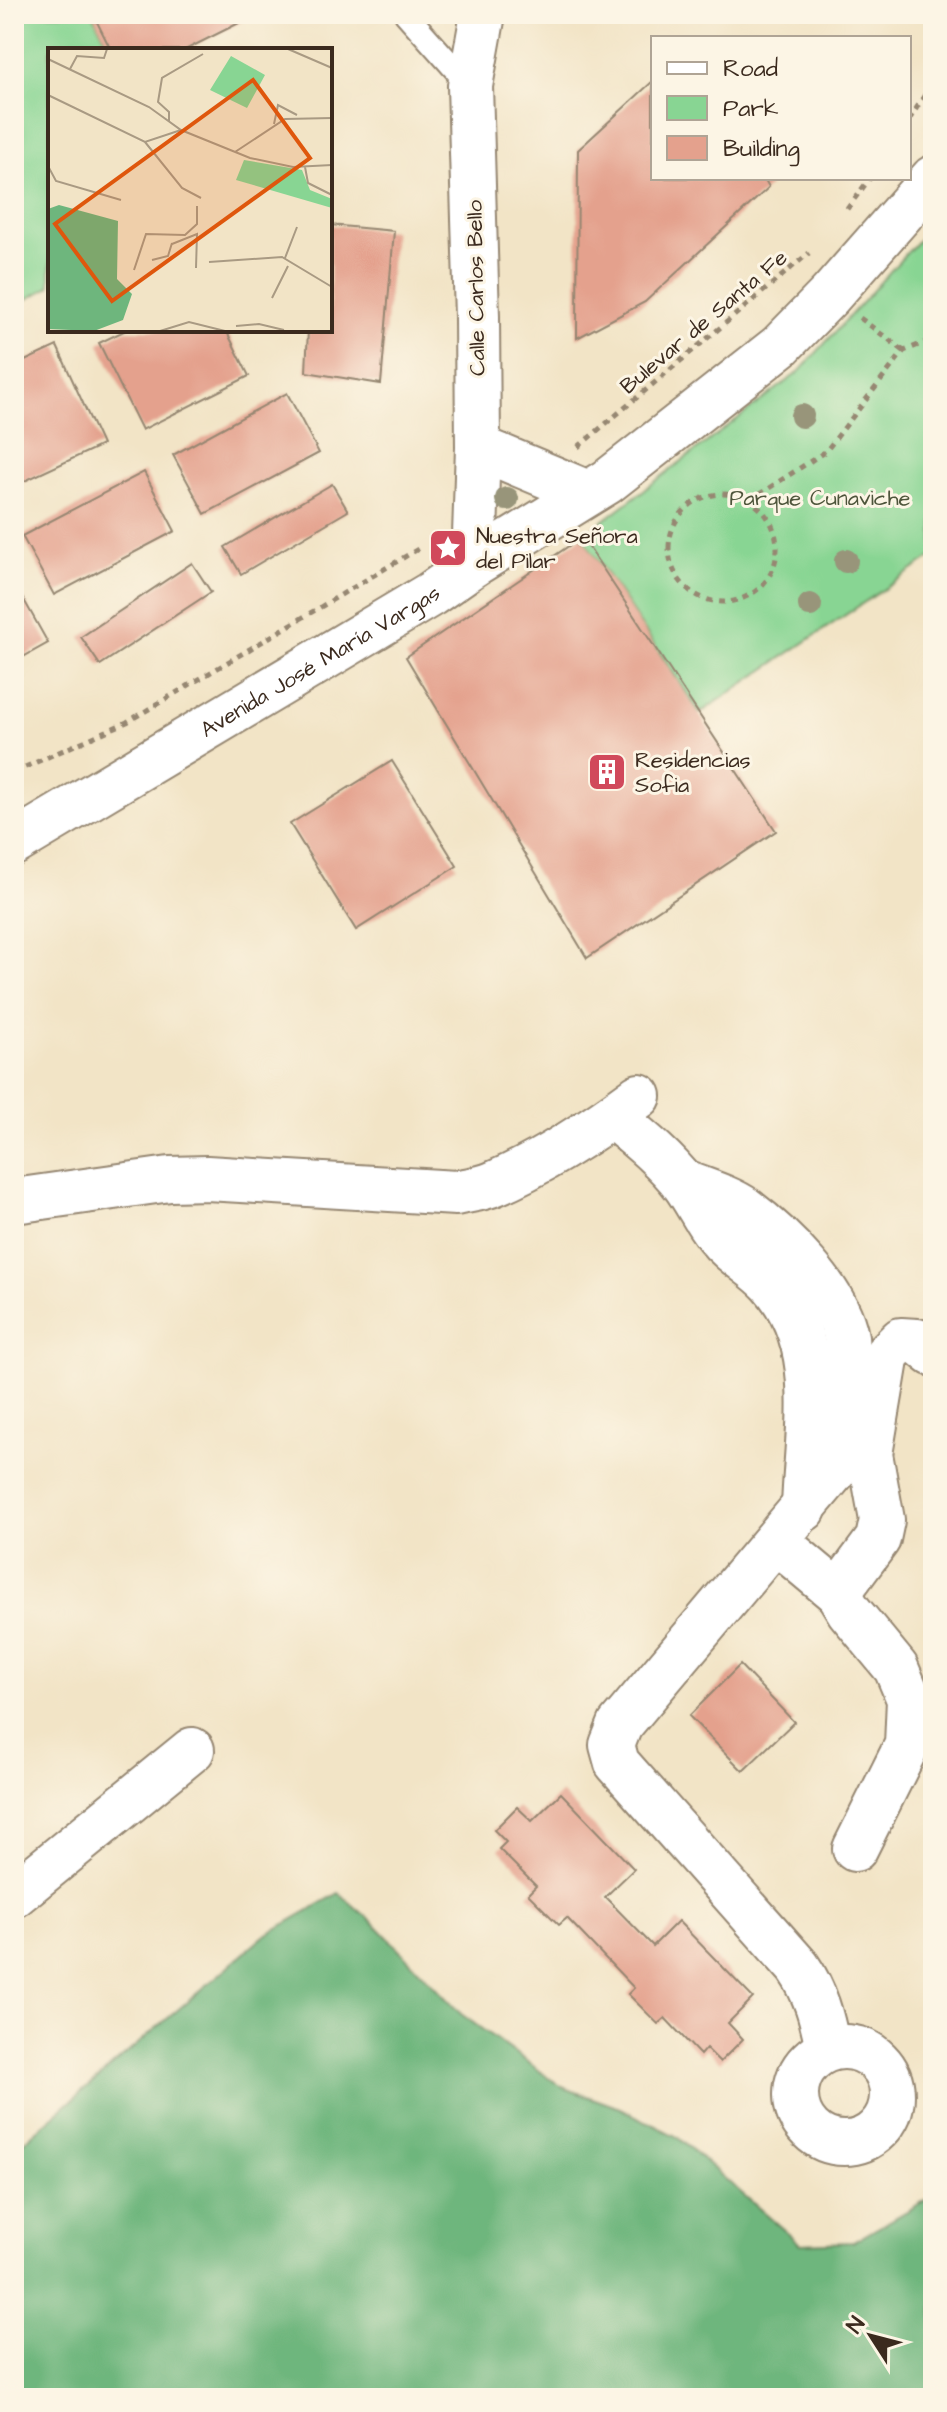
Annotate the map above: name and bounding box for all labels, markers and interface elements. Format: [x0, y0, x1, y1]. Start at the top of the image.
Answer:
legend [651, 36, 911, 180]
inset map [48, 48, 332, 332]
text: Road [723, 52, 778, 86]
text: Park [723, 92, 779, 126]
text: Building [723, 132, 800, 167]
street label: Calle Carlos Bello [459, 199, 494, 376]
street label: Bulevar de Santa Fe [614, 243, 794, 402]
park label: Parque Cunaviche [730, 483, 911, 514]
place label: Nuestra Señora del Pilar [476, 521, 638, 577]
place icon: Nuestra Señora del Pilar [427, 527, 469, 569]
street label: Avenida José María Vargas [195, 578, 447, 745]
place label: Residencias Sofia [635, 745, 751, 801]
building icon: Residencias Sofia [586, 751, 628, 793]
north arrow [831, 2296, 911, 2376]
text: N [839, 2310, 873, 2340]

